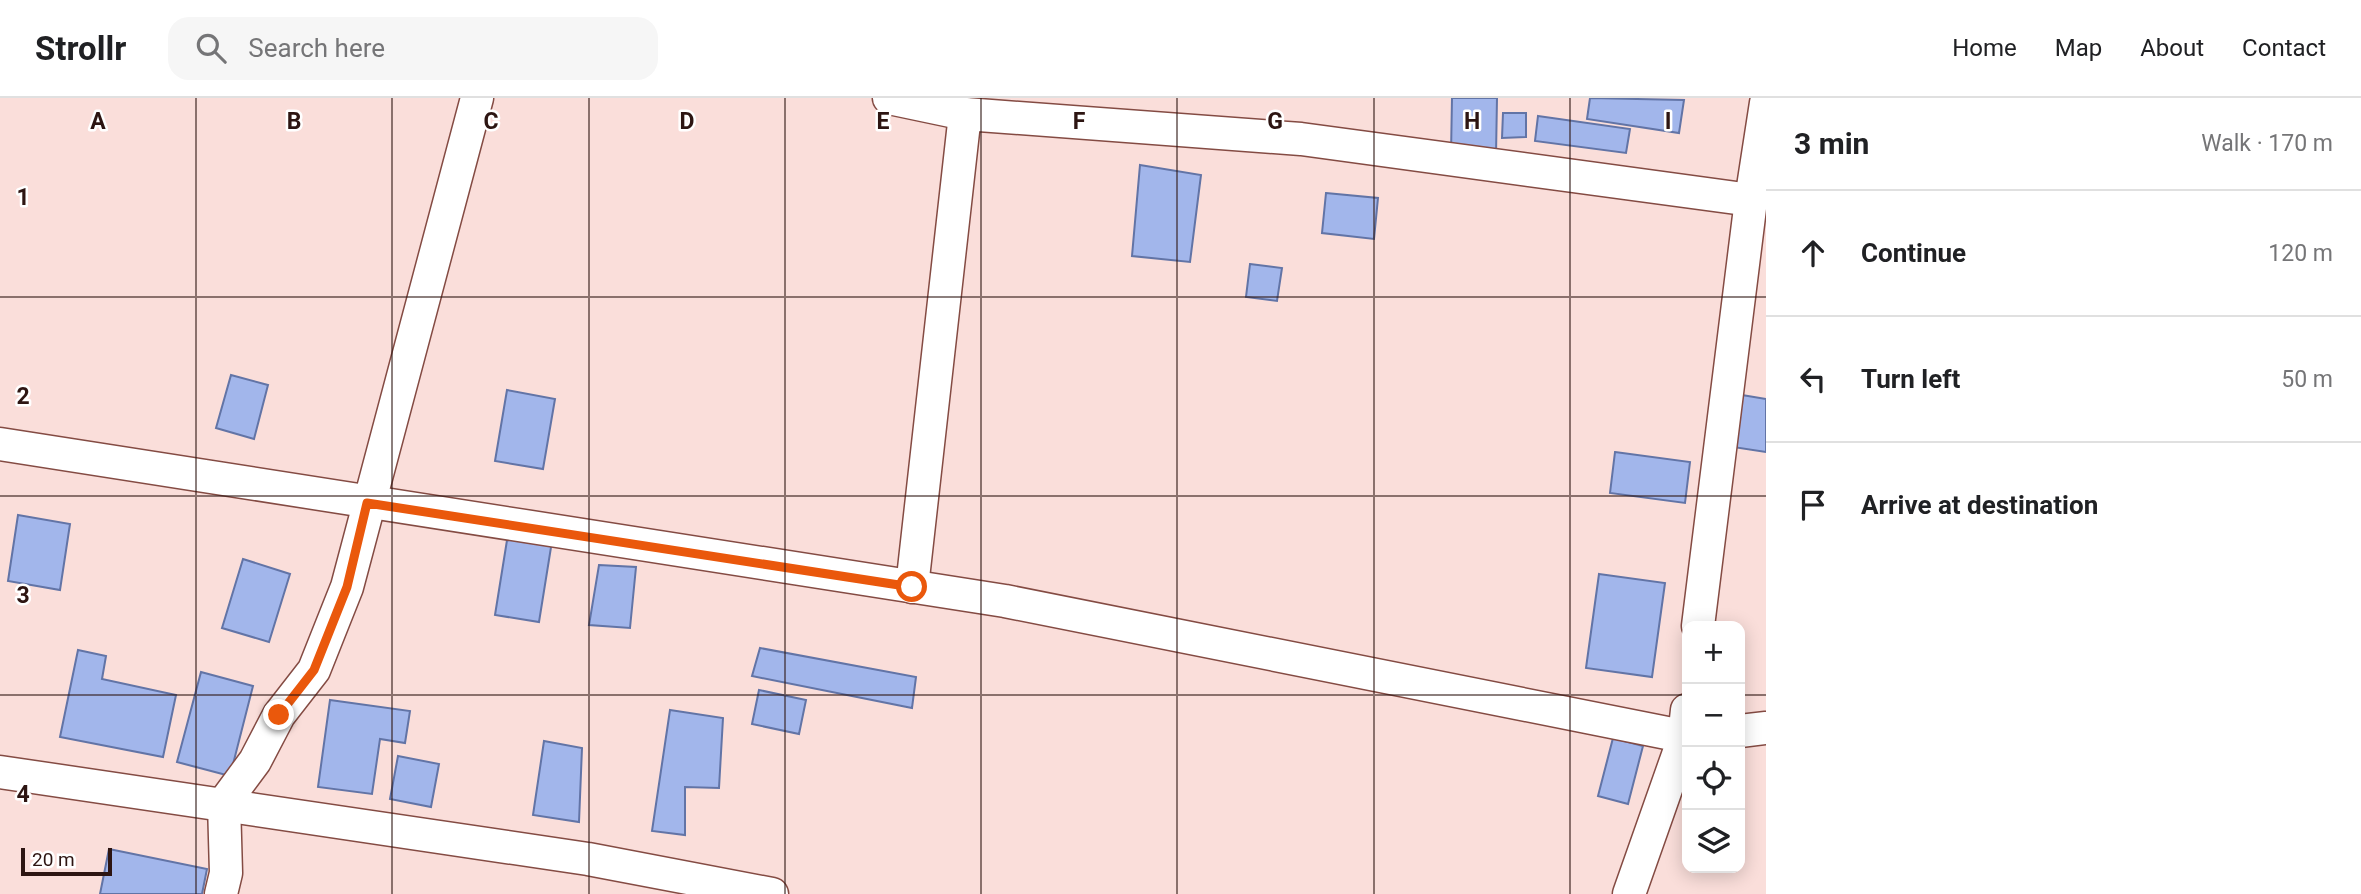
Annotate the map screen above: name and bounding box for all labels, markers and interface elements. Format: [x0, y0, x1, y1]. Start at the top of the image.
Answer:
search box [168, 17, 658, 80]
text: Strollr [35, 29, 126, 68]
icon: search [192, 29, 230, 67]
text: Search here [248, 33, 385, 63]
text: Home [1952, 34, 2017, 62]
text: Map [2055, 34, 2102, 62]
text: About [2140, 34, 2204, 62]
text: Contact [2242, 34, 2326, 62]
text: A [90, 108, 106, 135]
text: B [287, 108, 301, 135]
text: C [483, 108, 499, 135]
text: D [680, 108, 694, 135]
text: E [877, 108, 890, 135]
text: F [1073, 108, 1086, 135]
text: G [1267, 108, 1283, 135]
text: H [1464, 108, 1480, 135]
text: I [1665, 108, 1671, 135]
text: 3 min [1794, 126, 1869, 161]
text: Walk · 170 m [2201, 130, 2333, 157]
text: 1 [16, 184, 30, 211]
icon: ahead [1794, 234, 1832, 272]
text: Continue [1861, 238, 1966, 268]
text: 120 m [2268, 240, 2333, 267]
icon: left [1794, 360, 1832, 398]
text: Turn left [1861, 364, 1960, 394]
text: 50 m [2281, 366, 2333, 393]
text: 2 [16, 383, 30, 410]
icon: arrive [1794, 486, 1832, 524]
text: Arrive at destination [1861, 490, 2098, 520]
route start [896, 571, 927, 602]
text: 3 [16, 582, 30, 609]
map controls [1682, 621, 1745, 873]
button: + [1682, 621, 1745, 684]
button: − [1682, 684, 1745, 747]
route end [263, 699, 294, 730]
button: locate [1682, 747, 1745, 810]
text: 4 [16, 781, 30, 808]
button: layers [1682, 810, 1745, 873]
scale bar [21, 845, 112, 877]
text: 20 m [32, 848, 75, 871]

